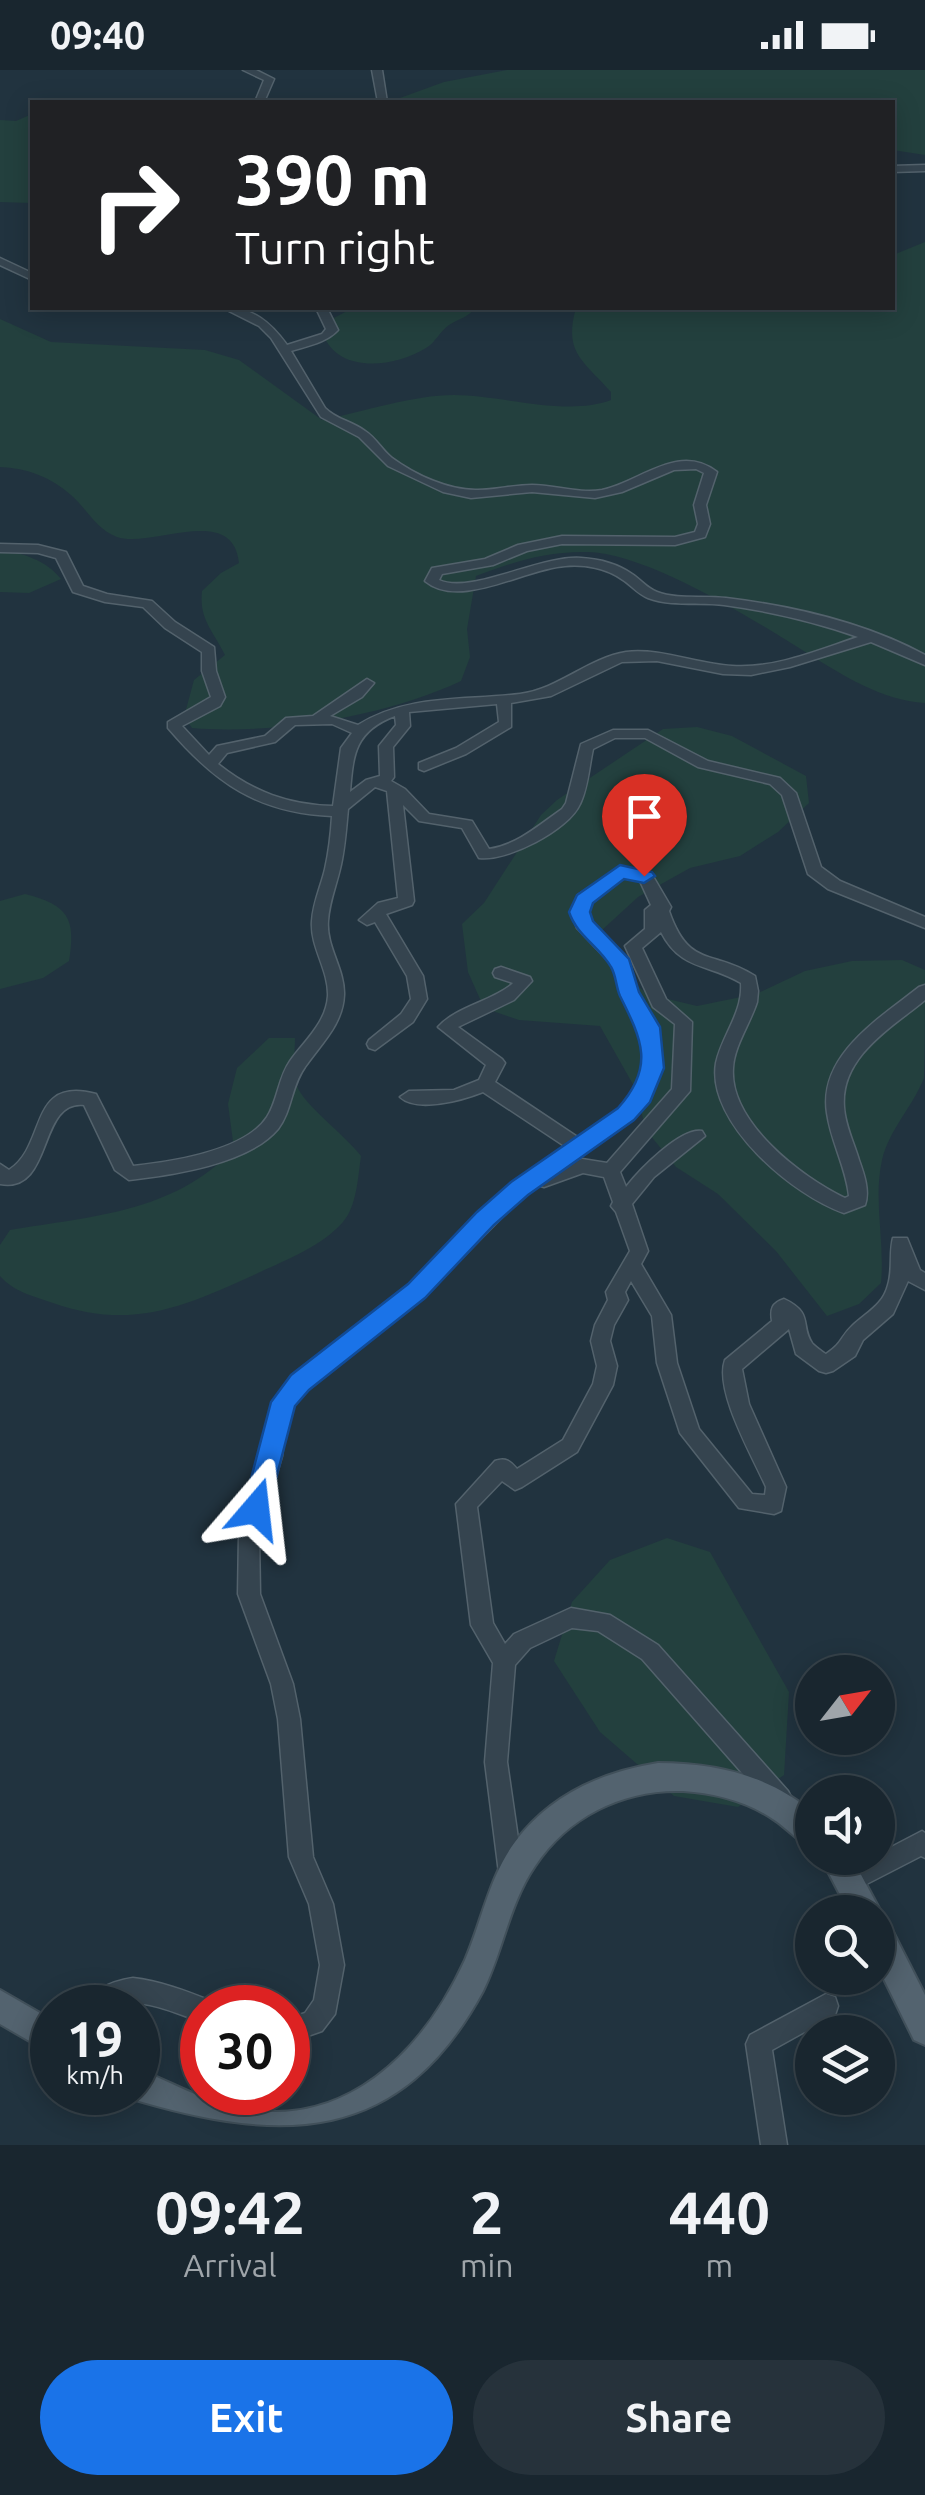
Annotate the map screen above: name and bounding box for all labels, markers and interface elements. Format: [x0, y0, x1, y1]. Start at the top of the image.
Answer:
text: 09:40 [50, 14, 145, 56]
icon: right [70, 140, 200, 270]
text: 390 m [235, 140, 430, 218]
text: Turn right [235, 222, 435, 273]
pin [602, 774, 687, 877]
icon: arrive [617, 789, 672, 844]
position arrow [204, 1457, 308, 1561]
north arrow [795, 1655, 895, 1755]
map controls [795, 1655, 895, 2115]
button: sound [795, 1775, 895, 1875]
button: search [795, 1895, 895, 1995]
speed limit sign: 30 [180, 1985, 310, 2115]
text: 19 [67, 2010, 123, 2066]
button: layers [795, 2015, 895, 2115]
text: km/h [66, 2061, 124, 2089]
text: 09:42 [155, 2178, 305, 2245]
text: 2 [470, 2178, 504, 2245]
text: 440 [669, 2178, 770, 2245]
text: Arrival [183, 2247, 277, 2283]
text: min [460, 2247, 514, 2283]
text: m [705, 2247, 733, 2283]
button: Exit [40, 2360, 453, 2475]
button: Share [473, 2360, 885, 2475]

